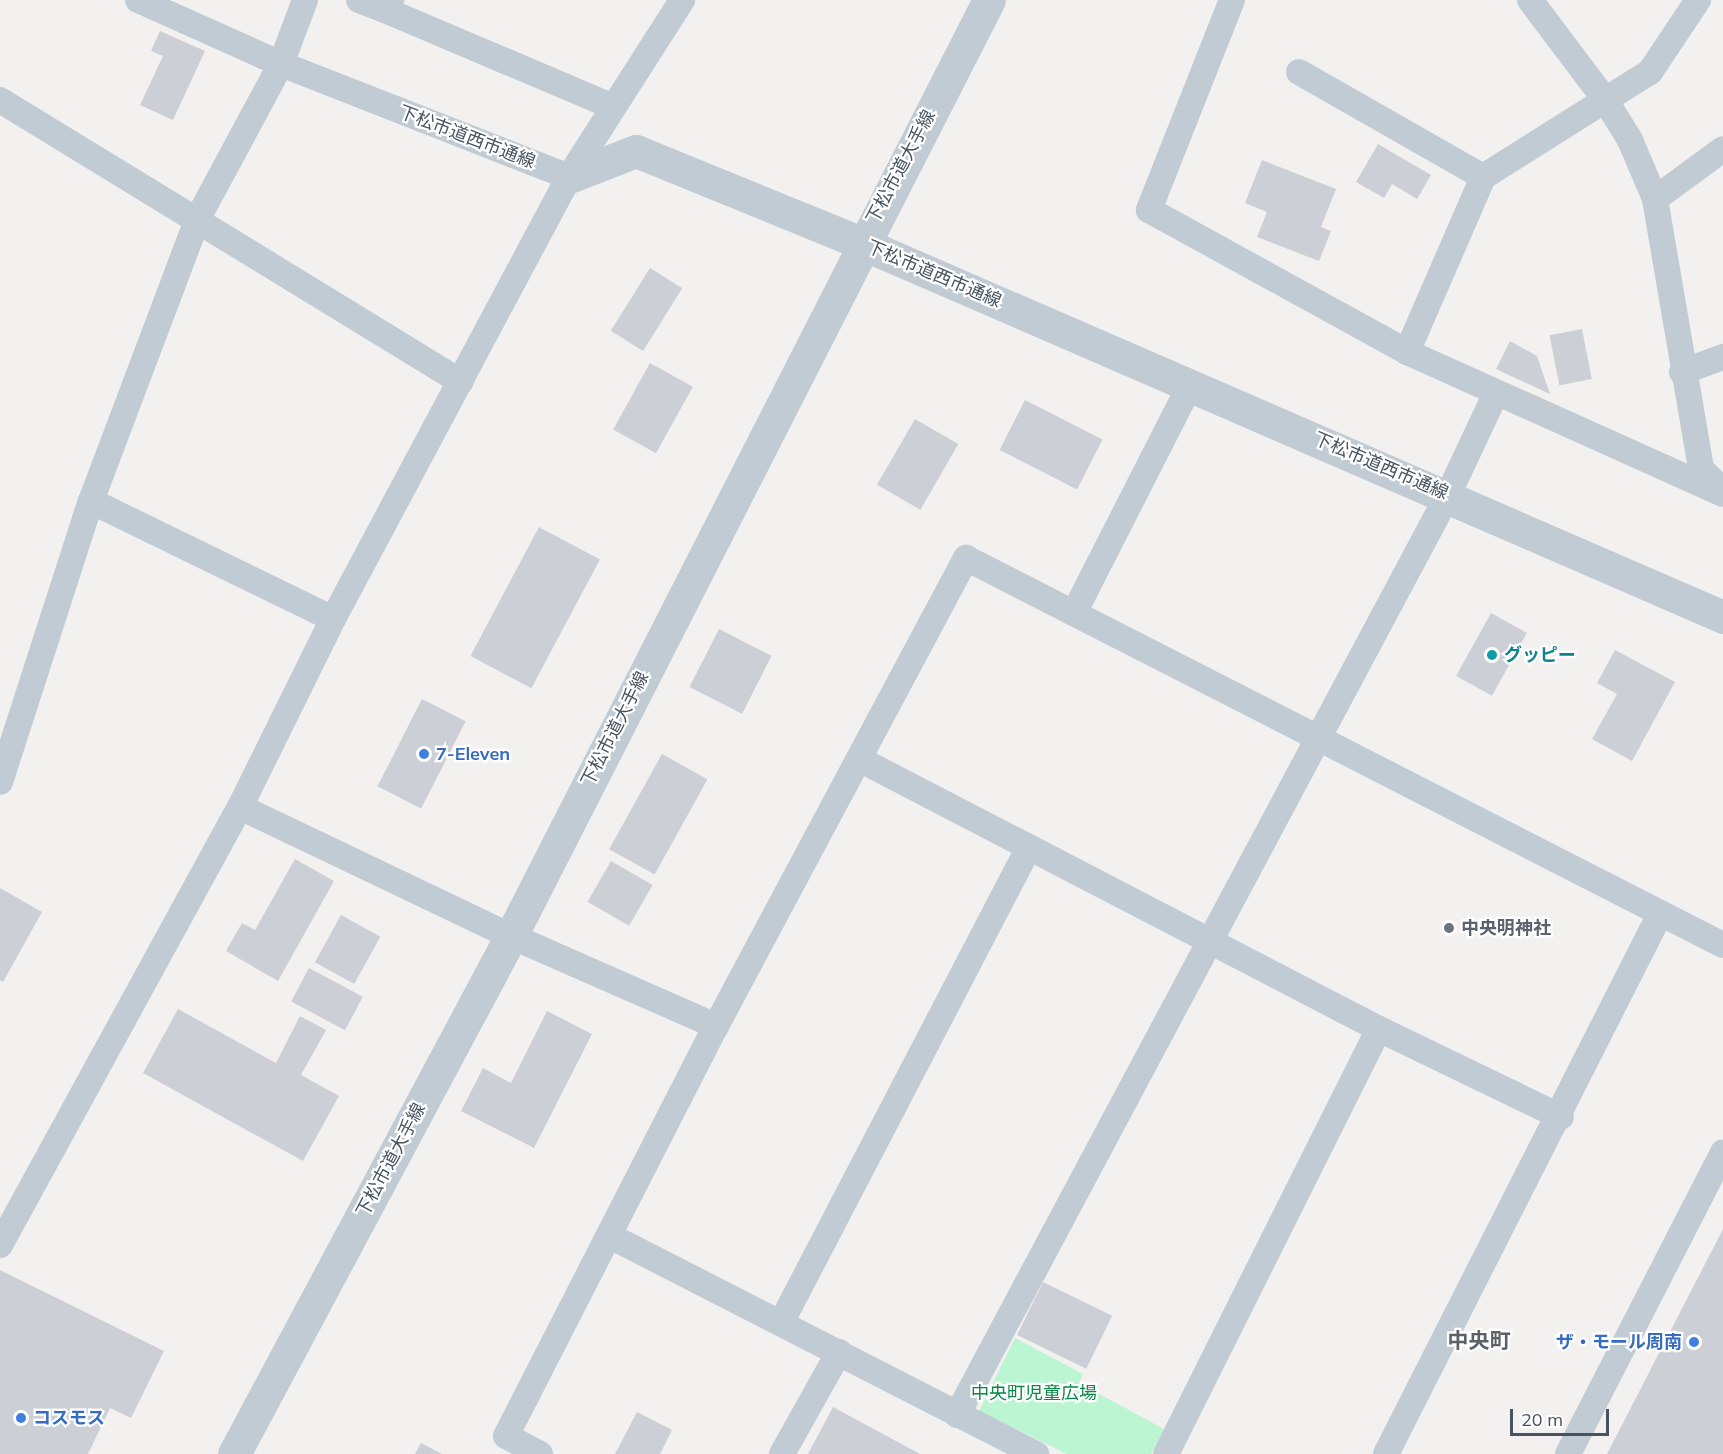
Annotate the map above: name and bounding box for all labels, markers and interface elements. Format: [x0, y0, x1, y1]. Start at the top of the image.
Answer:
street label: 下松市道西市通線 [396, 101, 538, 173]
street label: 下松市道大手線 [862, 106, 940, 228]
street label: 下松市道西市通線 [864, 236, 1004, 312]
street label: 下松市道西市通線 [1311, 428, 1451, 504]
place label: グッピー [1504, 644, 1576, 666]
marker: グッピー [1485, 648, 1499, 662]
street label: 下松市道大手線 [577, 668, 653, 790]
place label: 7-Eleven [436, 743, 510, 765]
marker: 7-Eleven [417, 747, 431, 761]
place label: 中央明神社 [1461, 917, 1551, 939]
marker: 中央明神社 [1442, 921, 1456, 935]
street label: 下松市道大手線 [352, 1099, 430, 1221]
district label: 中央町 [1448, 1327, 1510, 1353]
place label: ザ・モール周南 [1556, 1331, 1682, 1353]
marker: ザ・モール周南 [1687, 1335, 1701, 1349]
park label: 中央町児童広場 [971, 1382, 1097, 1404]
scale bar [1513, 1397, 1612, 1435]
place label: コスモス [33, 1407, 105, 1429]
text: 20 m [1521, 1408, 1563, 1431]
marker: コスモス [14, 1411, 28, 1425]

